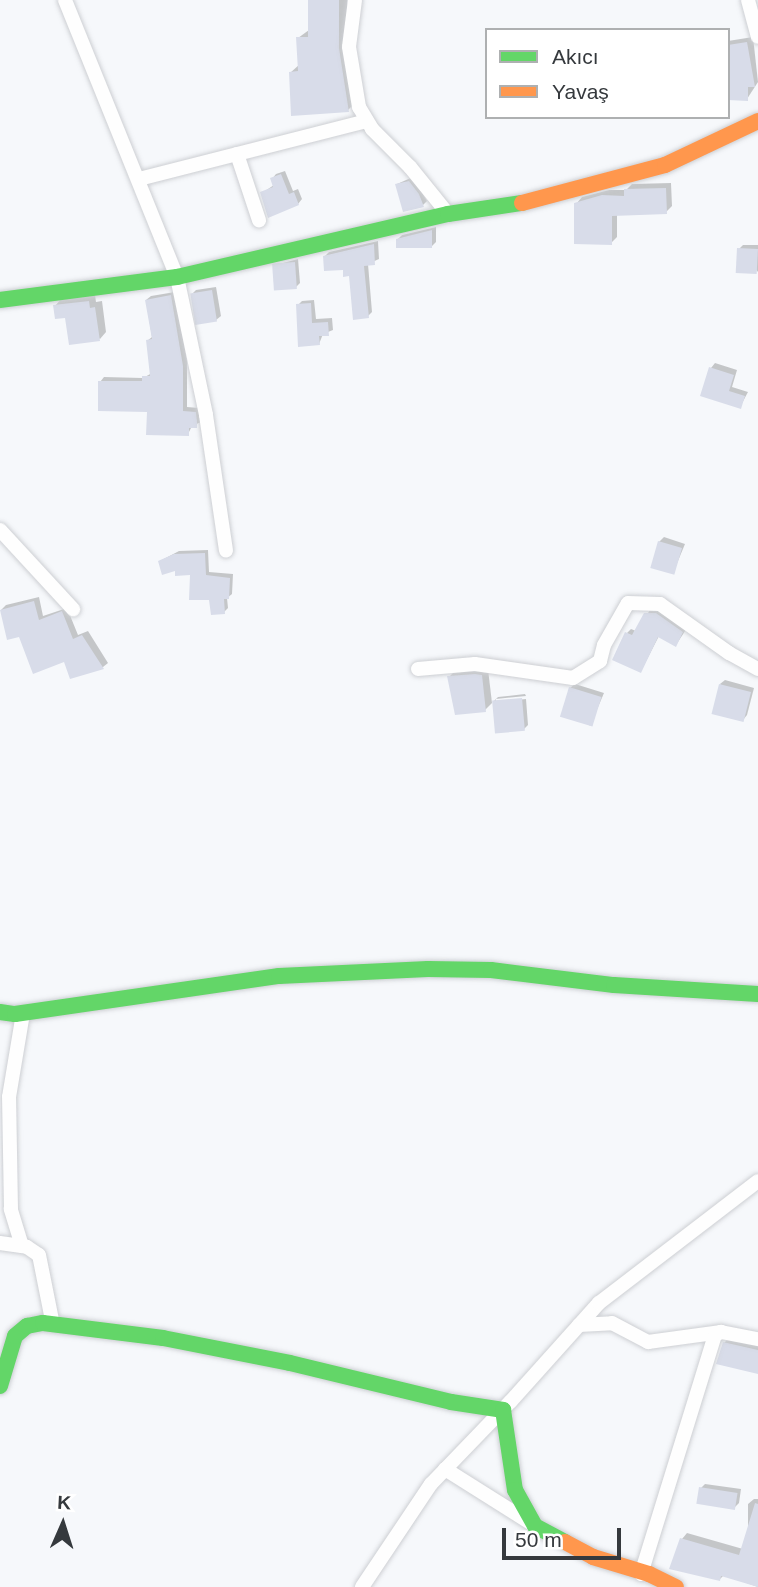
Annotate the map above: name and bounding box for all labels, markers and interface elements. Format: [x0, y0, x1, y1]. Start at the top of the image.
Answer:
legend [485, 28, 730, 119]
text: Akıcı [552, 45, 599, 68]
text: Yavaş [552, 80, 609, 103]
north arrow [28, 1489, 98, 1559]
text: K [57, 1492, 72, 1513]
scale bar [506, 1514, 625, 1558]
text: 50 m [515, 1528, 562, 1551]

